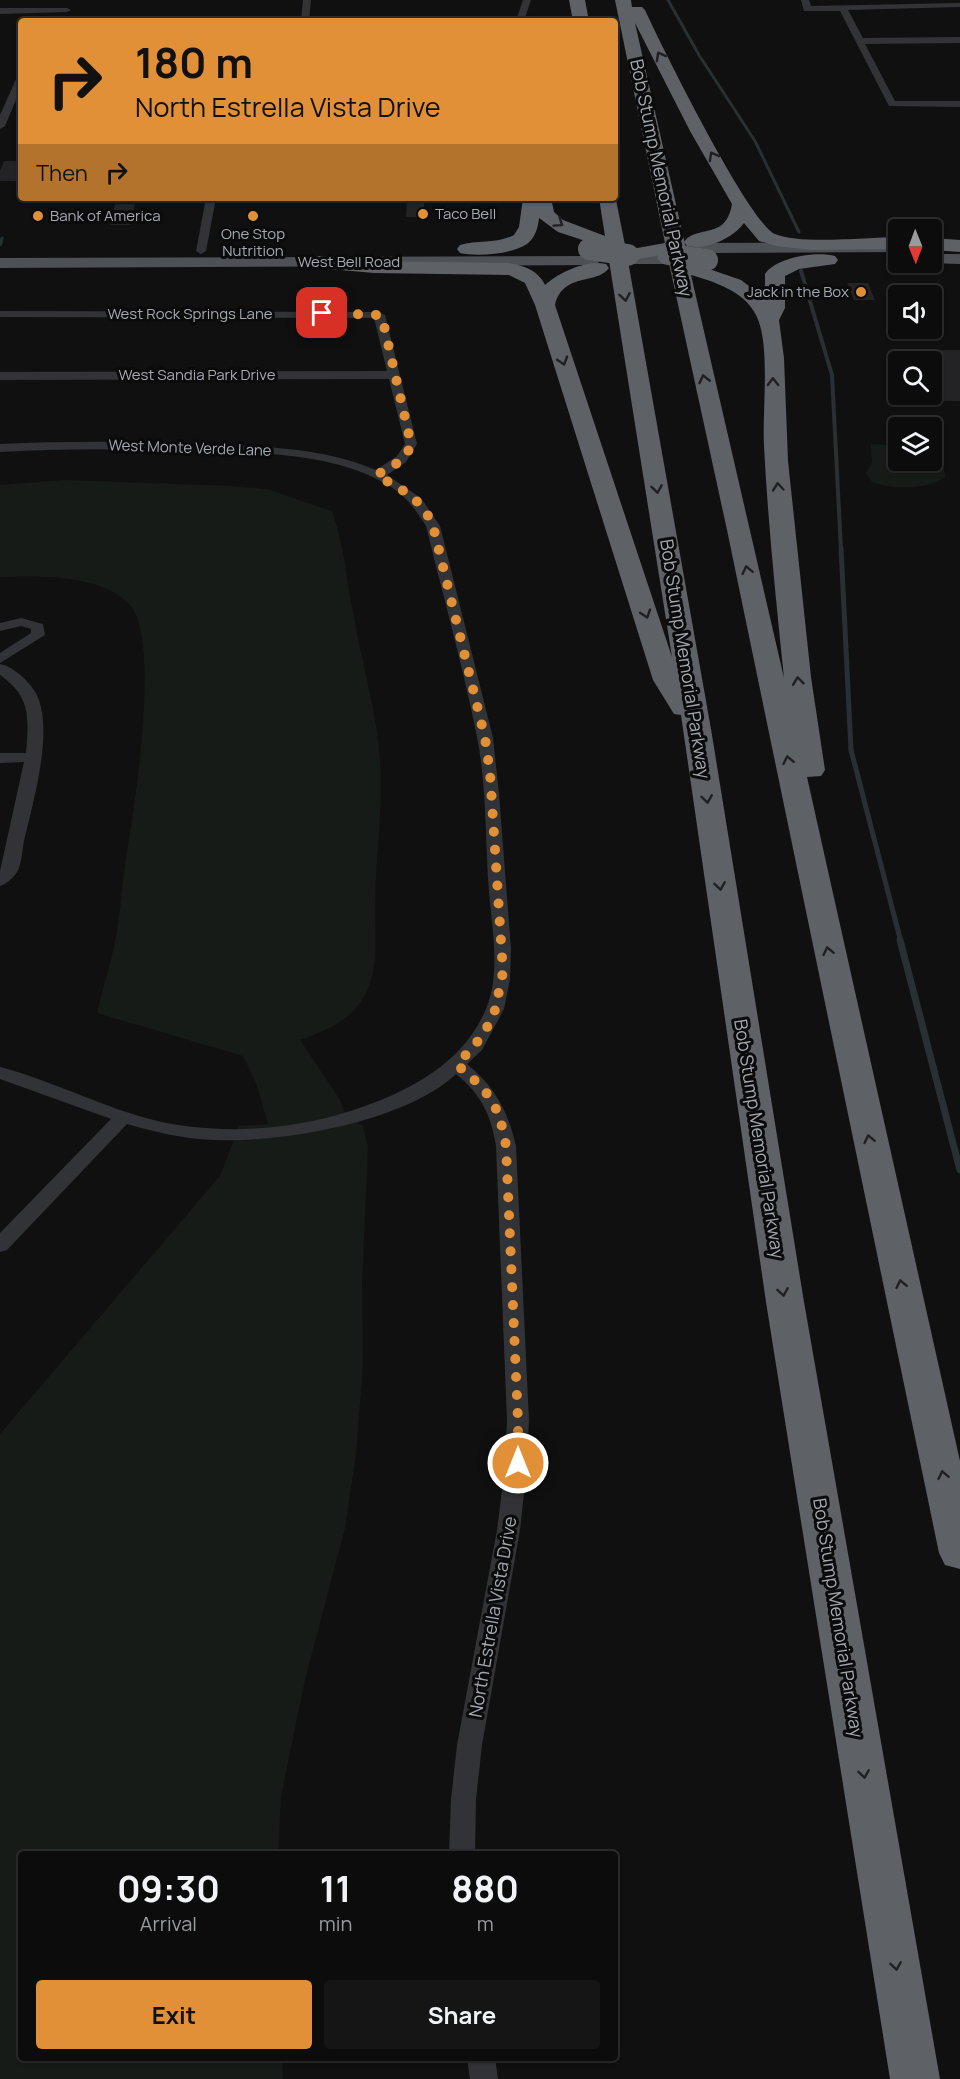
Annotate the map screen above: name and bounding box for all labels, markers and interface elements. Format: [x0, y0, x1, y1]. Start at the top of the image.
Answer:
text: 180 m [135, 33, 253, 91]
icon: right [36, 42, 114, 120]
one-way arrow [656, 51, 667, 62]
street label: Bob Stump Memorial Parkway [625, 57, 699, 299]
text: North Estrella Vista Drive [135, 88, 441, 125]
one-way arrow [709, 152, 720, 162]
icon: right [100, 156, 133, 189]
text: Then [36, 158, 88, 188]
place label: Taco Bell [435, 203, 496, 224]
place label: Bank of America [50, 205, 161, 226]
marker: Taco Bell [416, 207, 430, 221]
marker: Bank of America [31, 209, 45, 223]
marker: One Stop Nutrition [246, 209, 260, 223]
one-way arrow [552, 216, 563, 227]
north arrow [888, 219, 942, 273]
map controls [888, 219, 942, 471]
place label: One Stop Nutrition [221, 223, 285, 261]
street label: West Bell Road [298, 251, 400, 272]
place label: Jack in the Box [747, 281, 849, 302]
marker: Jack in the Box [854, 285, 868, 299]
button: sound [888, 285, 942, 339]
pin [296, 287, 347, 338]
one-way arrow [618, 292, 631, 302]
icon: arrive [305, 296, 338, 329]
street label: West Rock Springs Lane [107, 303, 273, 324]
button: search [888, 351, 942, 405]
one-way arrow [556, 355, 568, 366]
street label: West Sandia Park Drive [119, 364, 276, 385]
one-way arrow [699, 375, 712, 385]
one-way arrow [767, 378, 779, 387]
button: layers [888, 417, 942, 471]
street label: West Monte Verde Lane [108, 434, 272, 461]
one-way arrow [772, 483, 785, 492]
one-way arrow [651, 485, 663, 494]
street label: Bob Stump Memorial Parkway [655, 537, 717, 781]
one-way arrow [741, 565, 754, 575]
one-way arrow [639, 608, 651, 619]
one-way arrow [792, 677, 805, 686]
one-way arrow [782, 756, 795, 766]
one-way arrow [700, 795, 712, 804]
one-way arrow [713, 881, 725, 891]
one-way arrow [822, 946, 835, 956]
street label: Bob Stump Memorial Parkway [729, 1017, 791, 1261]
one-way arrow [863, 1134, 876, 1144]
one-way arrow [895, 1280, 908, 1290]
one-way arrow [776, 1286, 789, 1296]
position arrow [486, 1431, 550, 1495]
one-way arrow [937, 1470, 950, 1480]
street label: Bob Stump Memorial Parkway [808, 1496, 870, 1740]
street label: North Estrella Vista Drive [463, 1514, 522, 1719]
one-way arrow [857, 1769, 869, 1779]
text: 09:30 [117, 1864, 220, 1913]
text: 11 [320, 1864, 351, 1913]
text: 880 [451, 1864, 519, 1913]
text: Arrival [140, 1910, 197, 1937]
text: min [319, 1910, 352, 1937]
text: m [477, 1910, 494, 1937]
one-way arrow [889, 1961, 902, 1971]
button: Exit [36, 1980, 312, 2049]
button: Share [324, 1980, 600, 2049]

